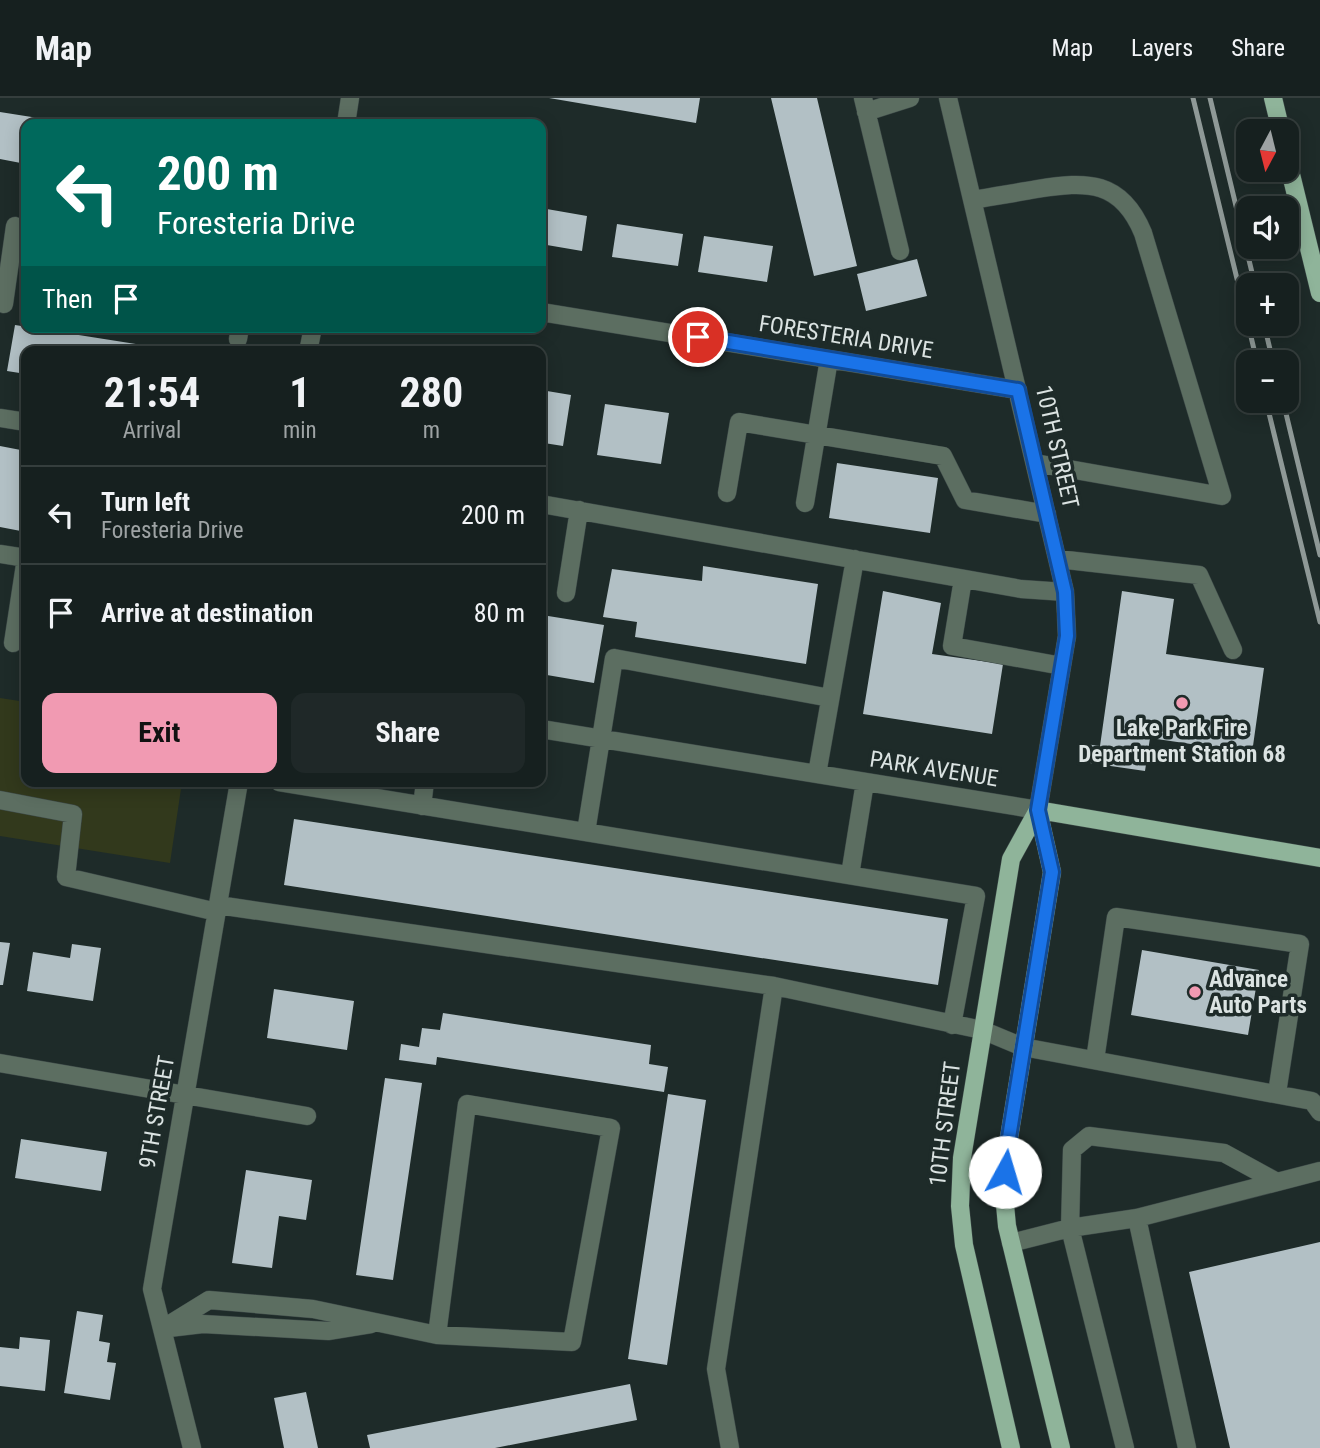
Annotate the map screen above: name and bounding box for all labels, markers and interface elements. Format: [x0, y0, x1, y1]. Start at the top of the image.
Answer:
text: Map [35, 29, 92, 68]
text: Map [1052, 34, 1093, 62]
text: Layers [1131, 34, 1193, 62]
text: Share [1231, 34, 1285, 62]
north arrow [1236, 119, 1298, 182]
map controls [1236, 119, 1299, 413]
text: 200 m [157, 145, 279, 202]
icon: left [42, 147, 133, 238]
button: sound [1236, 196, 1299, 259]
text: Foresteria Drive [157, 204, 355, 242]
button: + [1236, 273, 1299, 336]
icon: arrive [107, 280, 145, 318]
text: Then [42, 284, 93, 314]
pin [668, 307, 728, 367]
street label: FORESTERIA DRIVE [757, 310, 935, 364]
icon: arrive [679, 318, 717, 356]
button: − [1236, 350, 1299, 413]
text: 21:54 [104, 368, 200, 417]
text: 1 [289, 368, 310, 417]
text: 280 [399, 368, 463, 417]
street label: 10TH STREET [1030, 383, 1084, 511]
text: Arrival [123, 417, 181, 444]
text: min [283, 417, 317, 444]
text: m [423, 417, 440, 444]
text: Turn left [101, 487, 190, 517]
icon: left [42, 496, 80, 534]
text: 200 m [461, 500, 525, 530]
text: Foresteria Drive [101, 517, 244, 544]
icon: arrive [42, 594, 80, 632]
text: Arrive at destination [101, 598, 313, 628]
text: 80 m [474, 598, 525, 628]
button: Exit [42, 693, 277, 773]
button: Share [291, 693, 525, 773]
marker: Lake Park Fire Department Station 68 [1174, 695, 1190, 711]
place label: Lake Park Fire Department Station 68 [1078, 715, 1286, 768]
street label: PARK AVENUE [868, 746, 1000, 792]
place label: Advance Auto Parts [1209, 966, 1307, 1019]
marker: Advance Auto Parts [1187, 984, 1203, 1000]
street label: 9TH STREET [134, 1053, 180, 1171]
street label: 10TH STREET [924, 1060, 966, 1188]
position arrow [968, 1135, 1042, 1209]

